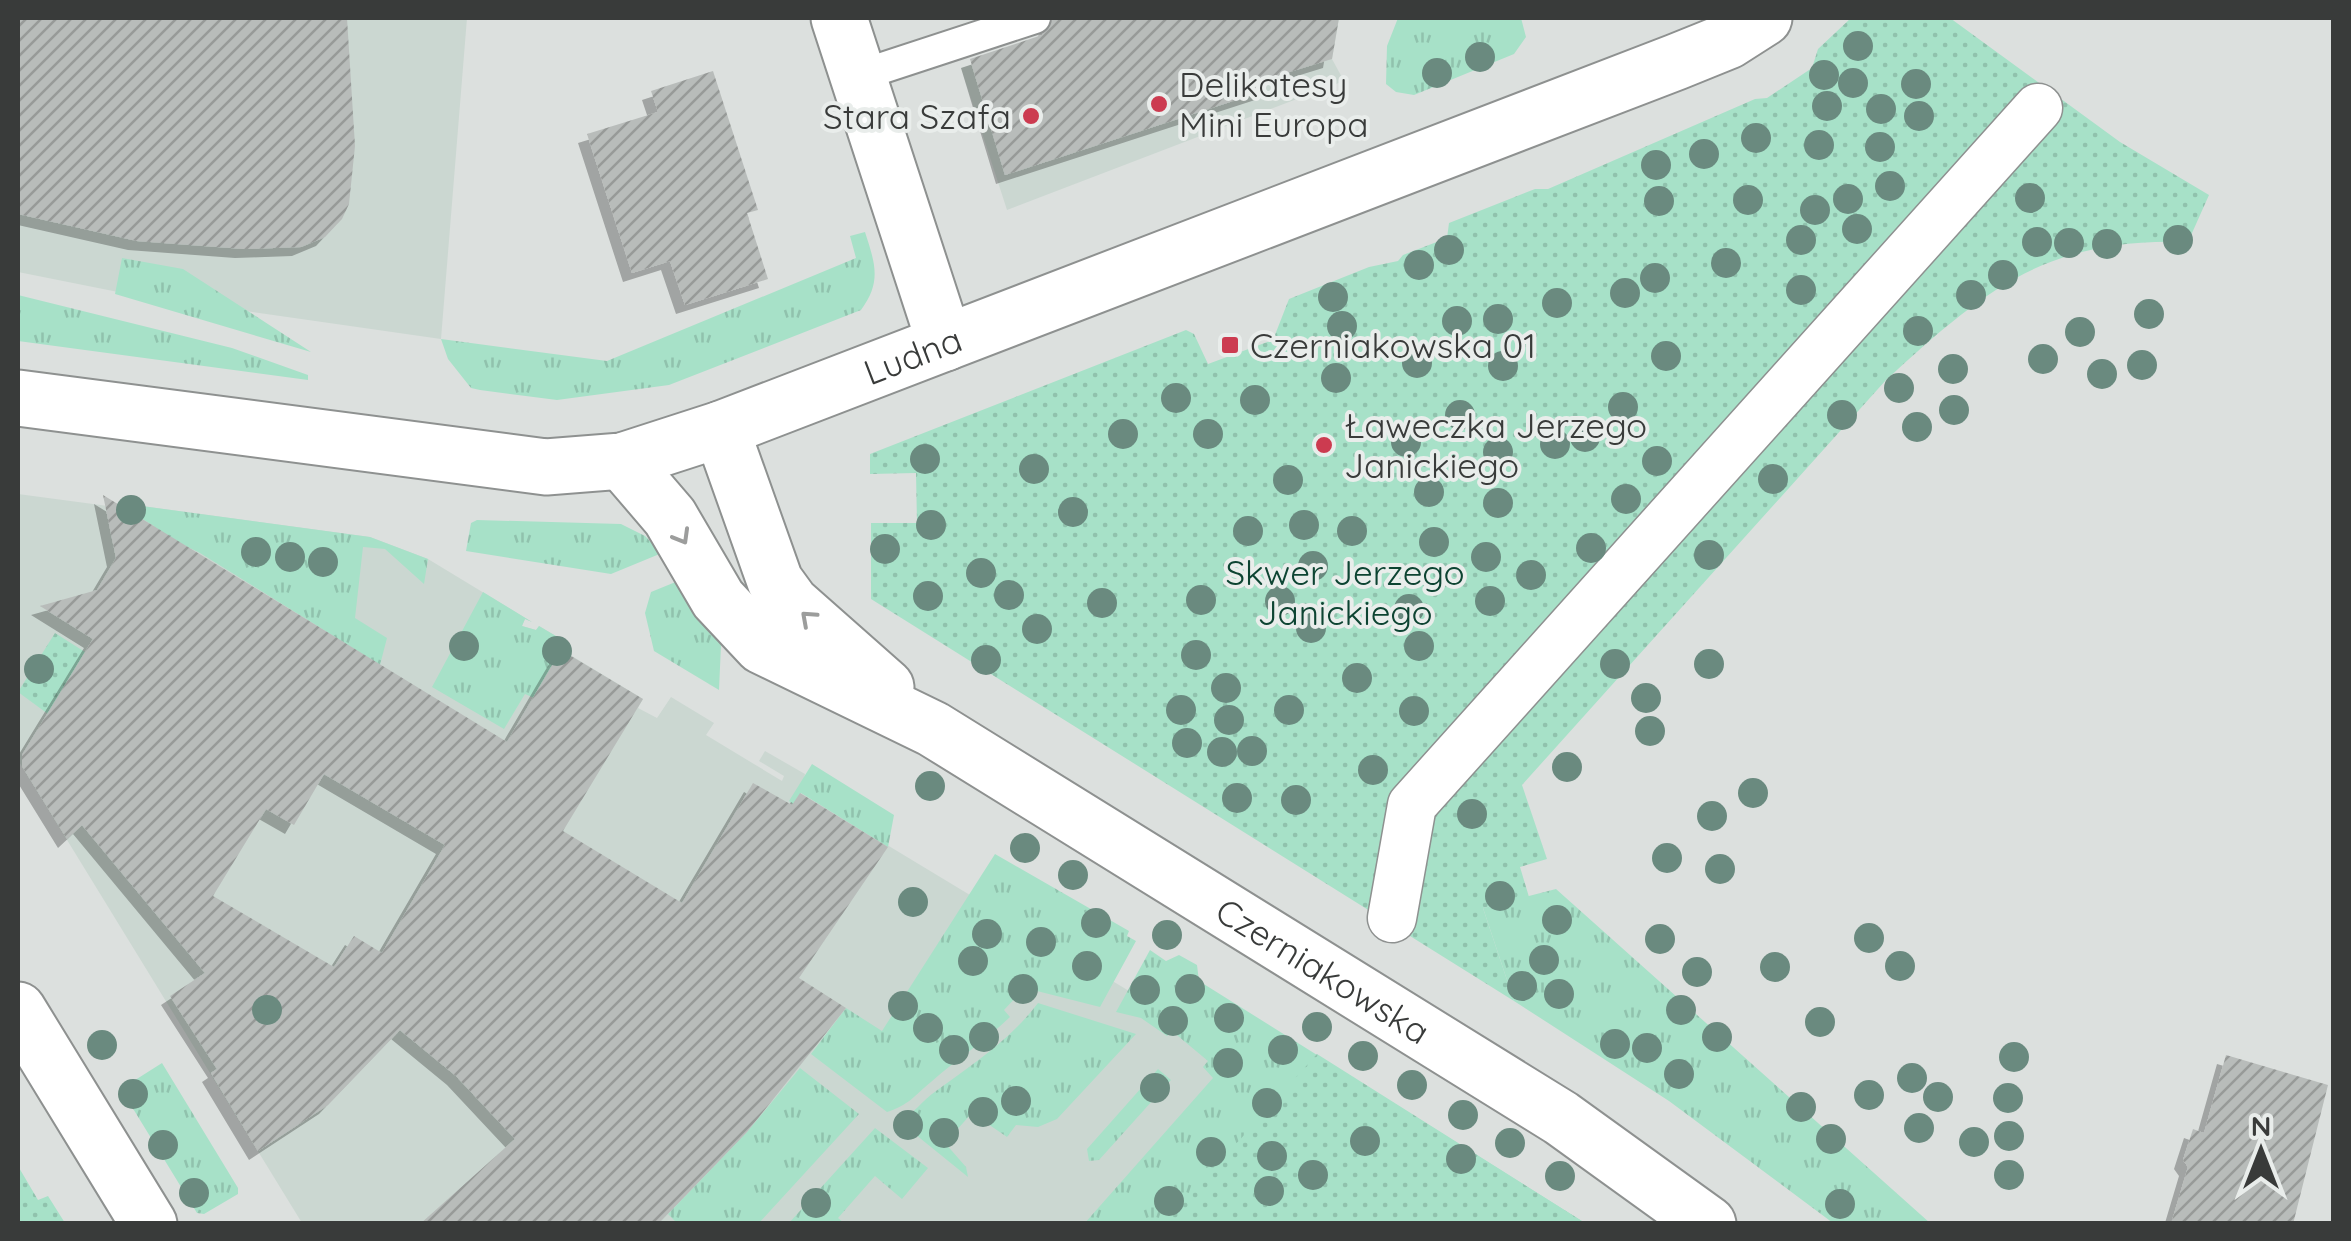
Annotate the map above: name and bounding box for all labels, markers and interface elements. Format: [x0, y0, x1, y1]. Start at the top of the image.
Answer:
place label: Delikatesy Mini Europa [1179, 62, 1368, 146]
marker: Delikatesy Mini Europa [1148, 93, 1170, 115]
place label: Stara Szafa [823, 94, 1011, 138]
marker: Stara Szafa [1020, 105, 1042, 127]
street label: Ludna [857, 317, 968, 394]
place label: Czerniakowska 01 [1250, 323, 1536, 367]
marker: Czerniakowska 01 [1219, 334, 1241, 356]
place label: Ławeczka Jerzego Janickiego [1344, 403, 1647, 487]
marker: Ławeczka Jerzego Janickiego [1313, 434, 1335, 456]
one-way arrow [670, 527, 689, 545]
park label: Skwer Jerzego Janickiego [1225, 550, 1465, 634]
one-way arrow [801, 612, 819, 630]
street label: Czerniakowska [1208, 888, 1438, 1053]
north arrow [2211, 1101, 2311, 1201]
text: N [2251, 1108, 2271, 1143]

